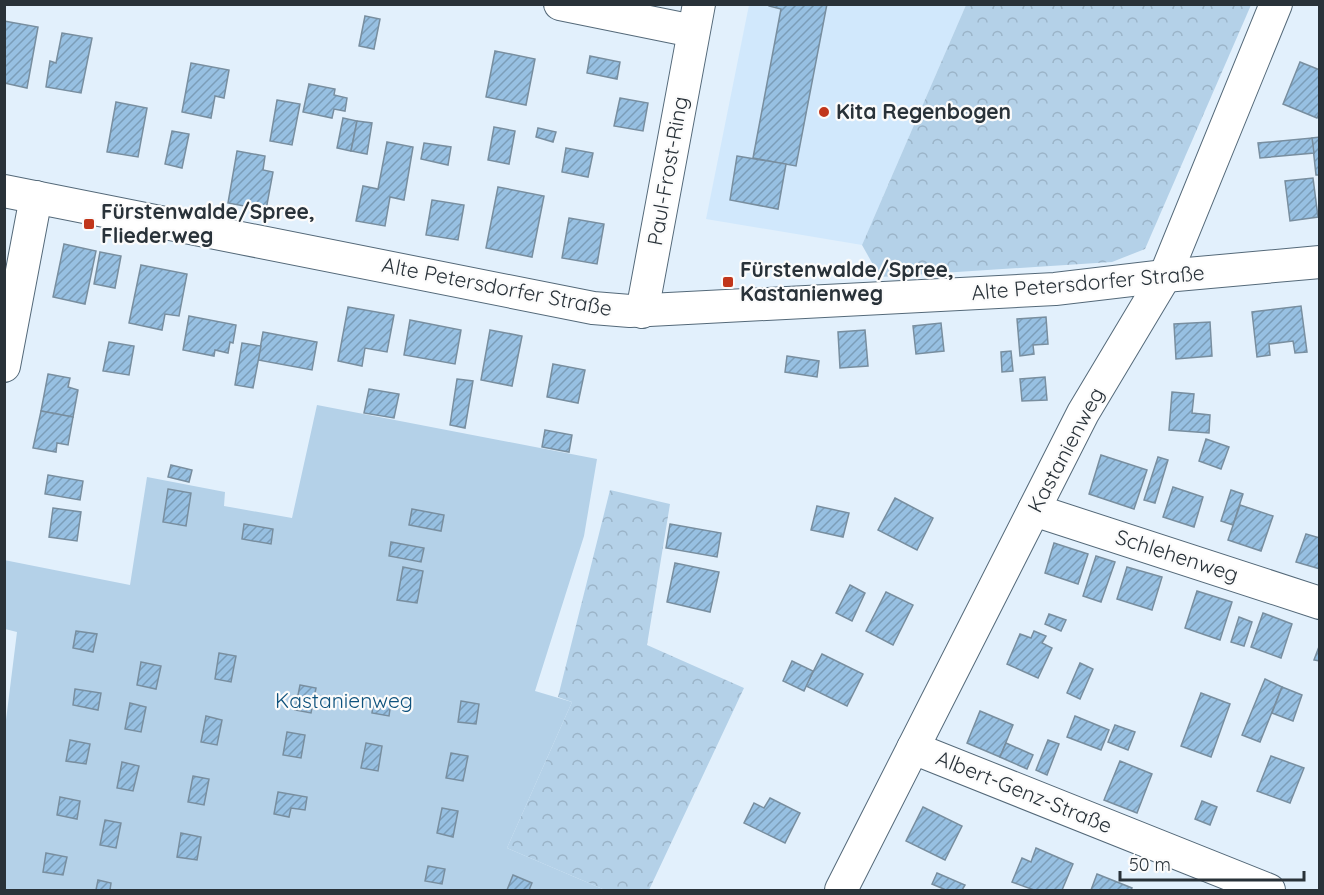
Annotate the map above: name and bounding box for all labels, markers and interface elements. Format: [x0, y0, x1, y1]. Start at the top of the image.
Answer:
street label: Paul-Frost-Ring [641, 94, 693, 247]
place label: Kita Regenbogen [836, 98, 1011, 124]
marker: Kita Regenbogen [817, 105, 831, 119]
place label: Fürstenwalde/Spree, Fliederweg [101, 198, 315, 248]
marker: Fürstenwalde/Spree, Fliederweg [82, 217, 96, 231]
street label: Alte Petersdorfer Straße [380, 251, 615, 321]
place label: Fürstenwalde/Spree, Kastanienweg [740, 256, 954, 306]
street label: Alte Petersdorfer Straße [970, 259, 1206, 305]
marker: Fürstenwalde/Spree, Kastanienweg [721, 275, 735, 289]
street label: Kastanienweg [1021, 383, 1109, 517]
street label: Schlehenweg [1113, 523, 1242, 587]
park label: Kastanienweg [275, 687, 413, 713]
street label: Albert-Genz-Straße [933, 744, 1116, 838]
scale bar [1120, 844, 1304, 882]
text: 50 m [1129, 853, 1171, 876]

